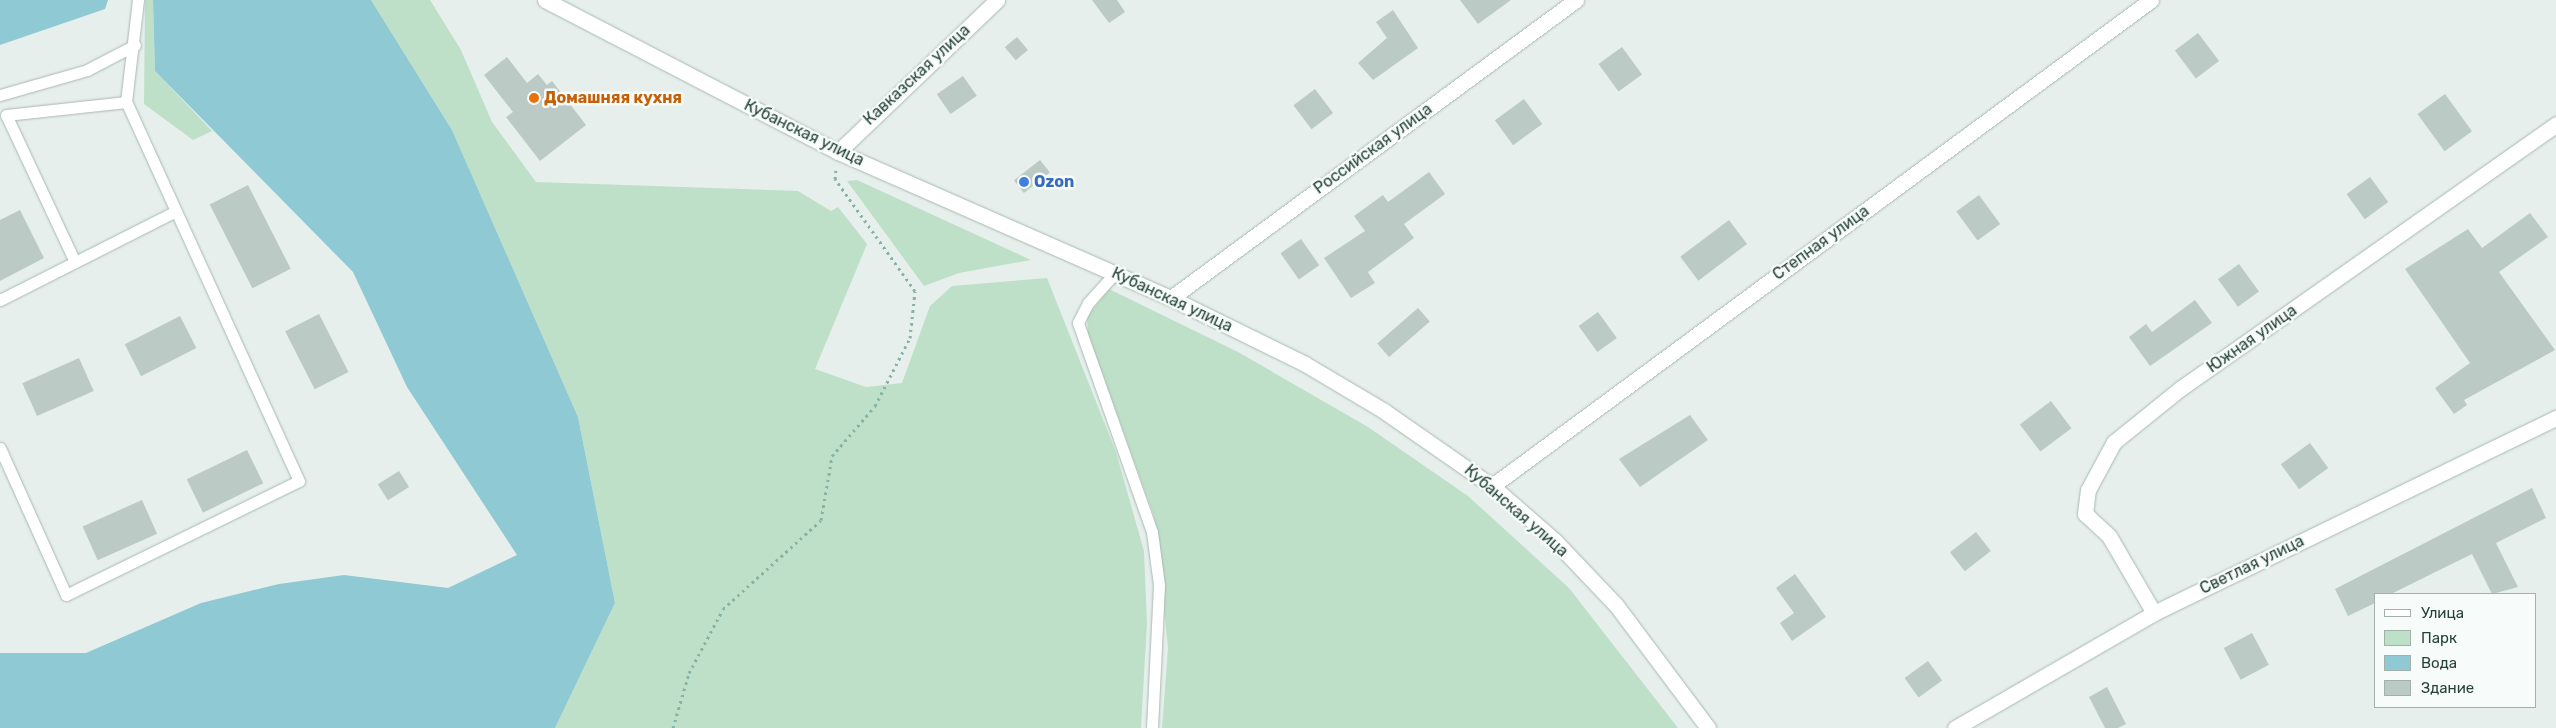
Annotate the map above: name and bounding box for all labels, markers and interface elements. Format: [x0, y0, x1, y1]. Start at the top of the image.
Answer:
street label: Кавказская улица [860, 21, 974, 129]
place label: Домашняя кухня [544, 88, 682, 108]
marker: Домашняя кухня [528, 92, 540, 104]
street label: Кубанская улица [741, 96, 867, 170]
street label: Российская улица [1310, 100, 1436, 198]
place label: Ozon [1034, 172, 1074, 192]
marker: Ozon [1018, 176, 1030, 188]
street label: Степная улица [1769, 202, 1873, 284]
street label: Кубанская улица [1109, 264, 1235, 336]
street label: Южная улица [2203, 301, 2301, 377]
street label: Кубанская улица [1460, 461, 1572, 561]
street label: Светлая улица [2197, 531, 2307, 599]
legend [2374, 593, 2536, 708]
text: Улица [2421, 604, 2464, 622]
text: Парк [2421, 629, 2457, 647]
text: Вода [2421, 654, 2457, 672]
text: Здание [2421, 679, 2474, 697]

